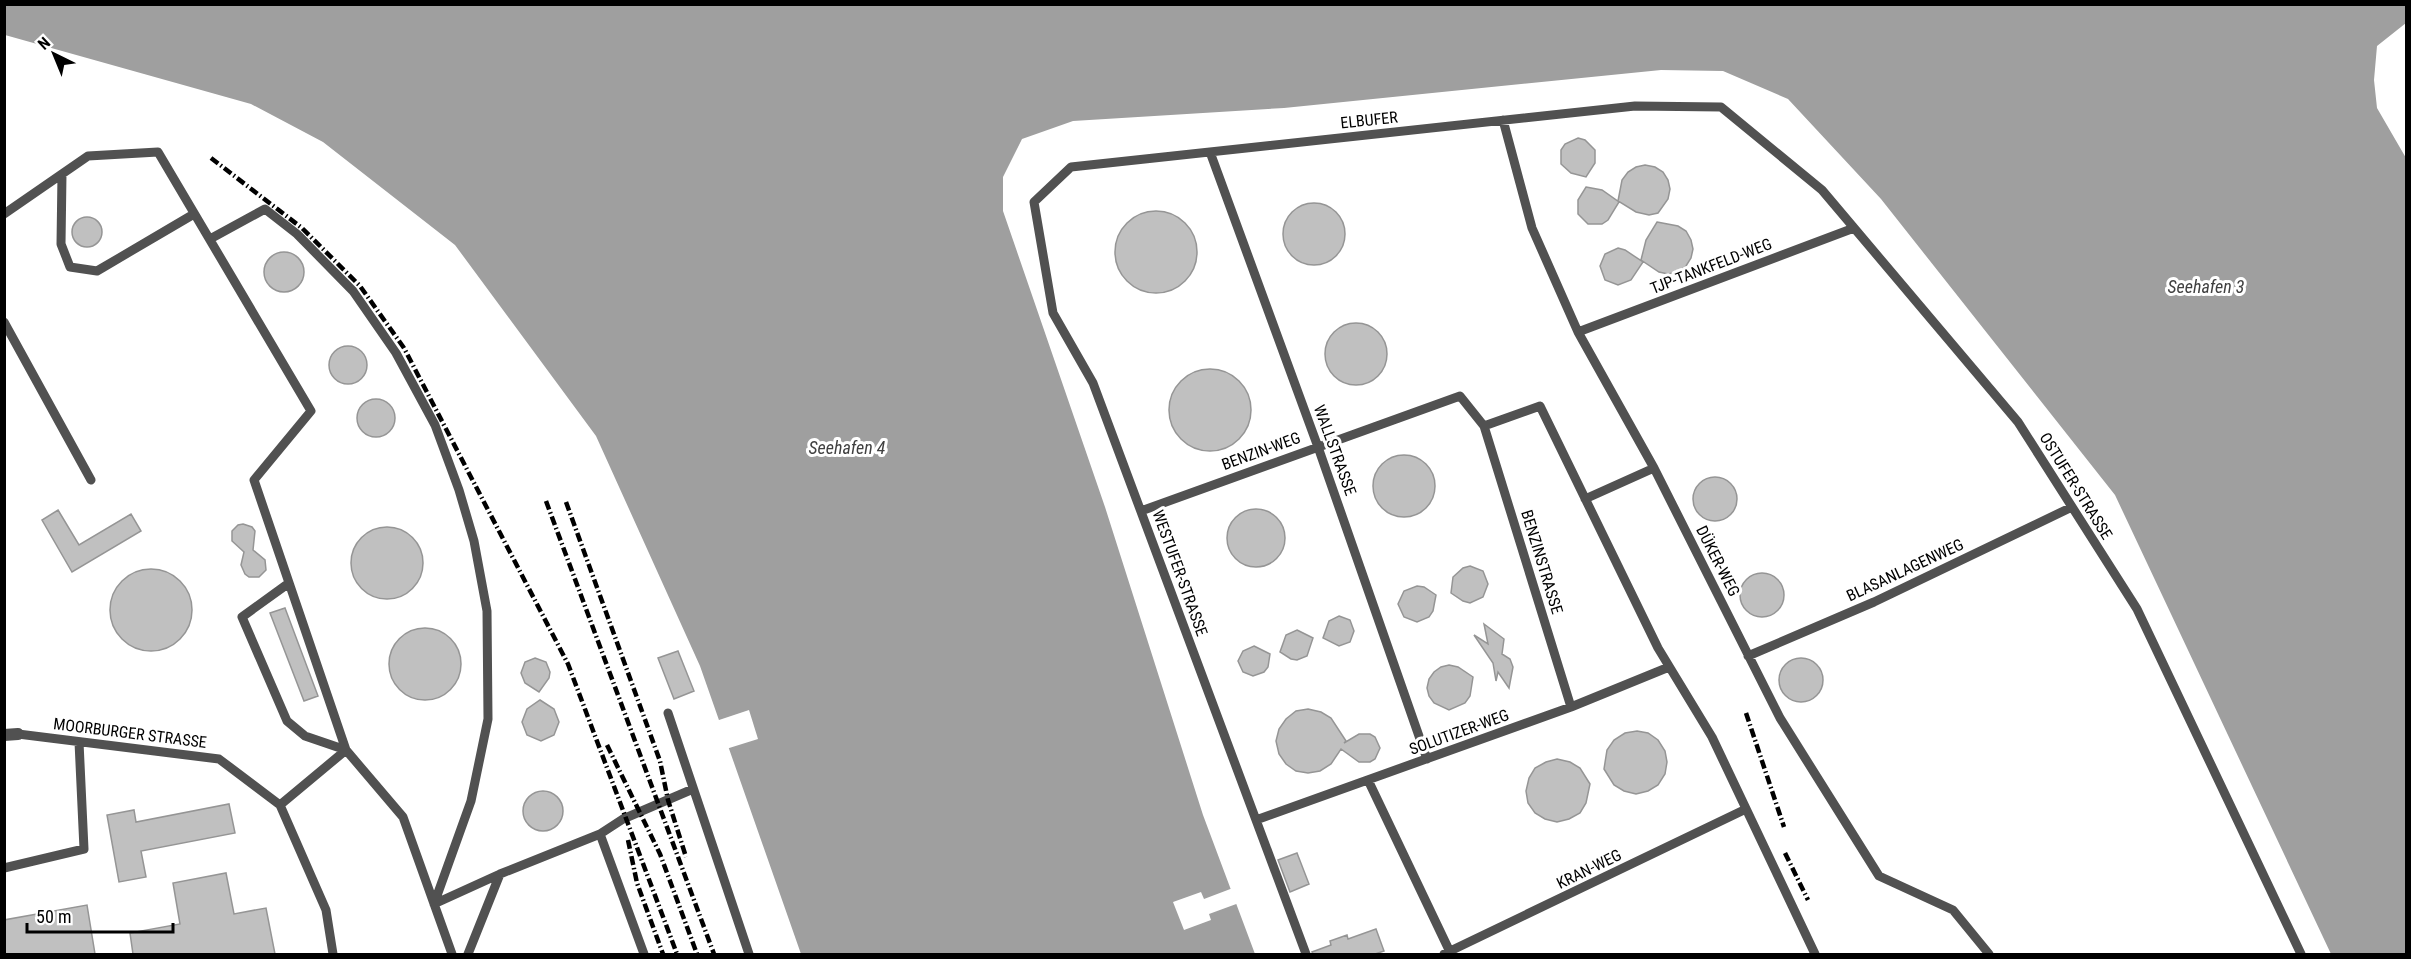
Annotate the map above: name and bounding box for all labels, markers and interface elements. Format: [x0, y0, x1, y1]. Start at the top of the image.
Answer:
north arrow [24, 24, 84, 84]
text: N [34, 33, 54, 54]
street label: ELBUFER [1339, 107, 1399, 132]
street label: TJP-TANKFELD-WEG [1648, 234, 1774, 298]
water label: Seehafen 3 [2168, 276, 2245, 297]
street label: WALLSTRASSE [1310, 402, 1360, 498]
street label: BENZIN-WEG [1219, 428, 1303, 474]
street label: OSTUFER-STRASSE [2036, 429, 2116, 543]
water label: Seehafen 4 [809, 437, 886, 458]
street label: WESTUFER-STRASSE [1148, 507, 1212, 639]
street label: BENZINSTRASSE [1517, 508, 1567, 616]
street label: DÜKER-WEG [1692, 522, 1744, 600]
street label: BLASANLAGENWEG [1843, 535, 1967, 605]
street label: SOLUTIZER-WEG [1407, 705, 1511, 759]
street label: MOORBURGER STRASSE [52, 714, 208, 752]
street label: KRAN-WEG [1553, 845, 1625, 893]
scale bar [27, 896, 172, 934]
text: 50 m [36, 906, 71, 927]

